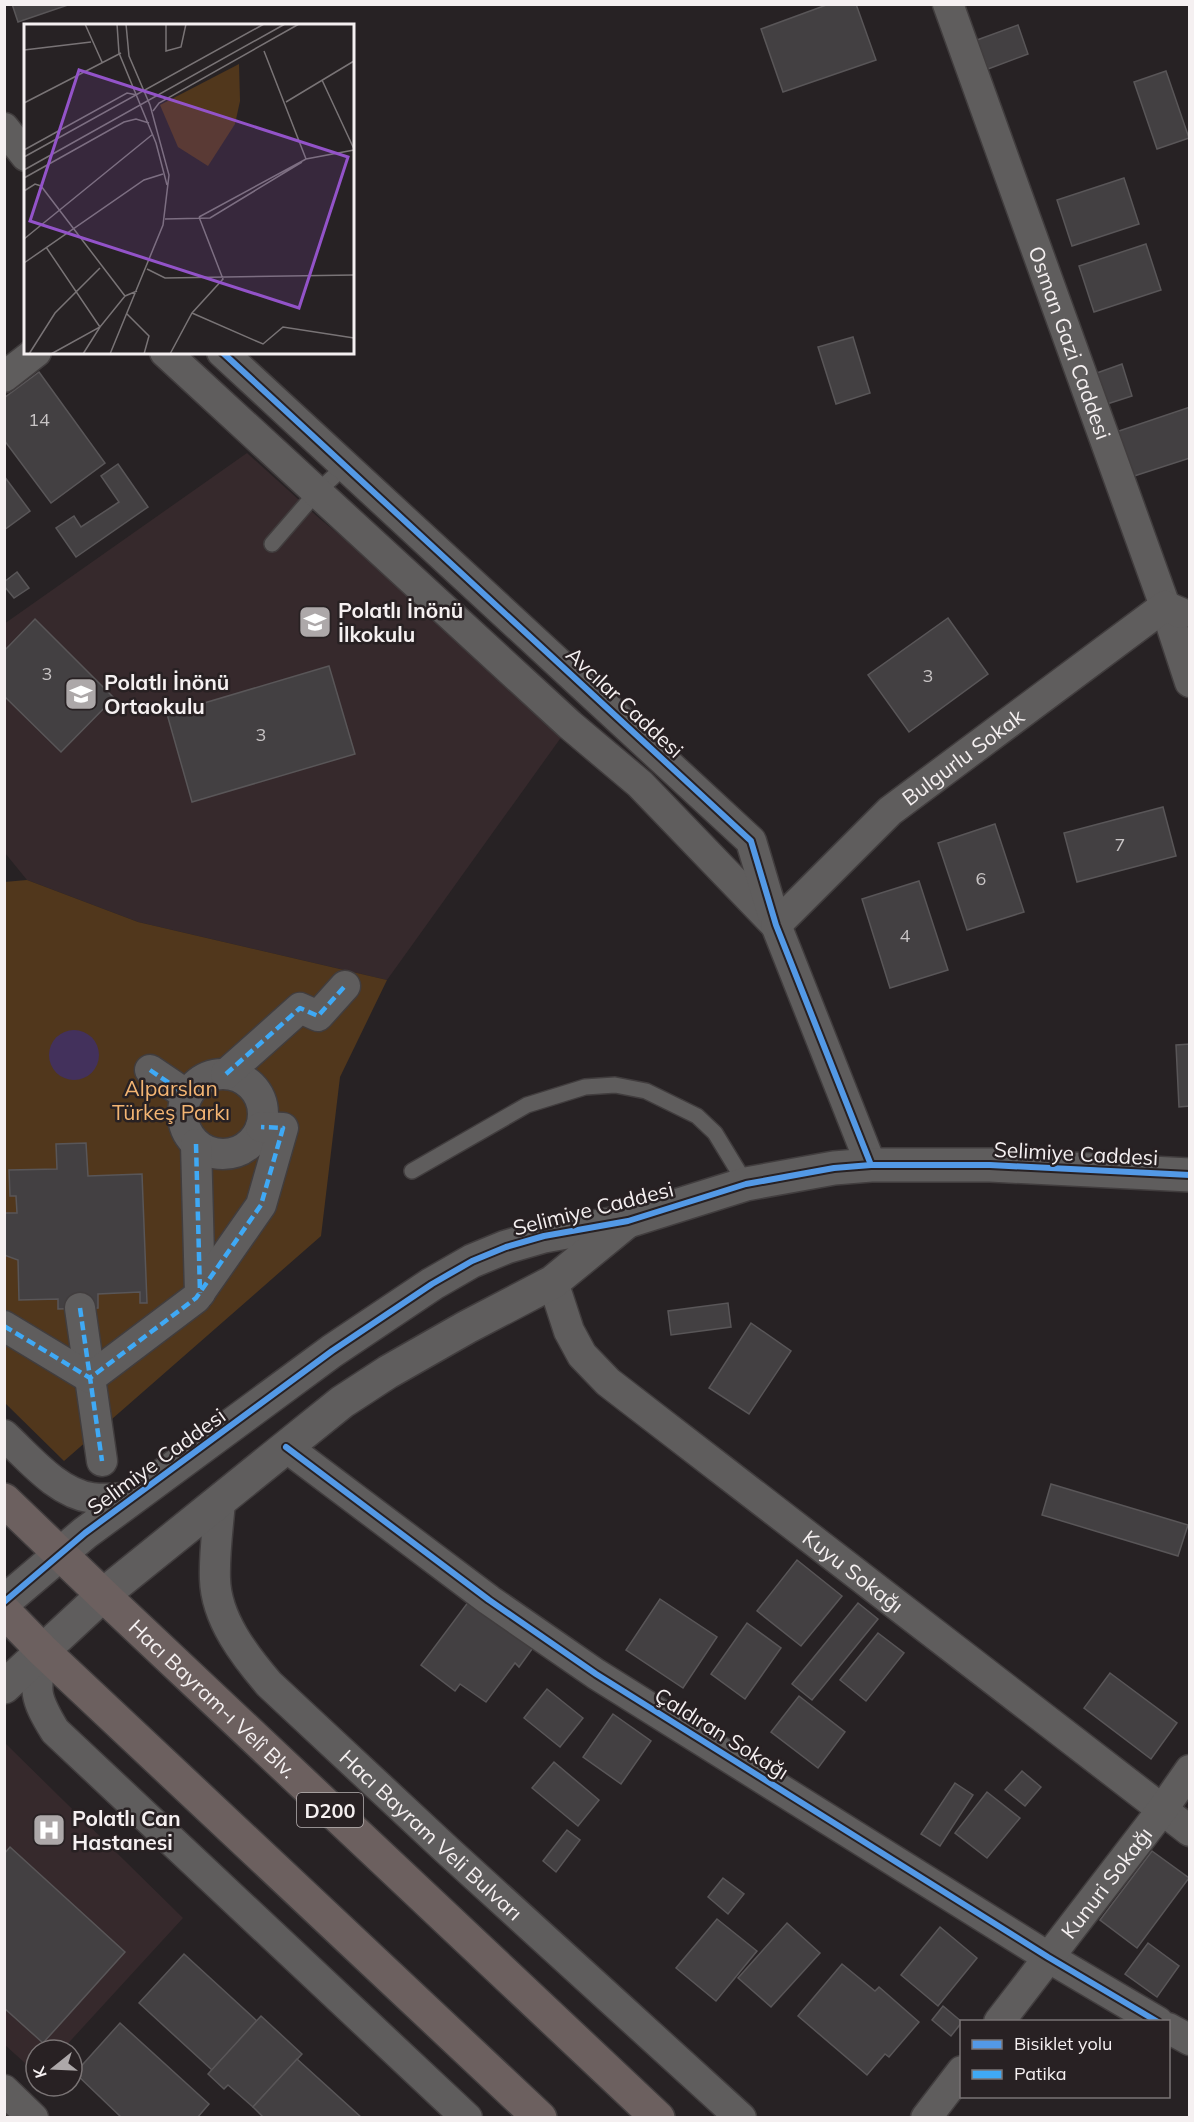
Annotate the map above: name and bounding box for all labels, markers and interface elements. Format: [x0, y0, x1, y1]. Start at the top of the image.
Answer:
inset map [24, 24, 354, 354]
street label: Osman Gazi Caddesi [1023, 243, 1117, 443]
house number: 14 [28, 408, 50, 431]
place label: Polatlı İnönü İlkokulu [338, 597, 463, 647]
school or university icon: Polatlı İnönü İlkokulu [297, 604, 333, 640]
street label: Avcılar Caddesi [561, 641, 689, 763]
house number: 3 [42, 662, 52, 685]
house number: 3 [923, 664, 933, 687]
place label: Polatlı İnönü Ortaokulu [104, 669, 229, 719]
school or university icon: Polatlı İnönü Ortaokulu [63, 676, 99, 712]
street label: Bulgurlu Sokak [897, 703, 1029, 811]
house number: 3 [256, 723, 266, 746]
house number: 7 [1115, 833, 1125, 856]
house number: 6 [976, 867, 986, 890]
house number: 4 [900, 924, 911, 947]
park label: Alparslan Türkeş Parkı [112, 1075, 230, 1125]
street label: Selimiye Caddesi [993, 1136, 1159, 1170]
street label: Selimiye Caddesi [510, 1175, 676, 1241]
street label: Selimiye Caddesi [82, 1402, 230, 1520]
street label: Kuyu Sokağı [798, 1524, 909, 1618]
street label: Hacı Bayram-ı Velî Blv. [124, 1613, 302, 1783]
street label: Çaldıran Sokağı [650, 1681, 794, 1785]
street label: Hacı Bayram Veli Bulvarı [334, 1744, 528, 1926]
road number: D200 [297, 1793, 363, 1827]
place label: Polatlı Can Hastanesi [72, 1805, 181, 1855]
hospital icon: Polatlı Can Hastanesi [31, 1812, 67, 1848]
street label: Kunuri Sokağı [1055, 1821, 1157, 1943]
legend [960, 2020, 1170, 2098]
text: Bisiklet yolu [1014, 2032, 1112, 2055]
north arrow [24, 2038, 84, 2098]
text: Patika [1014, 2062, 1067, 2085]
text: K [28, 2063, 51, 2081]

